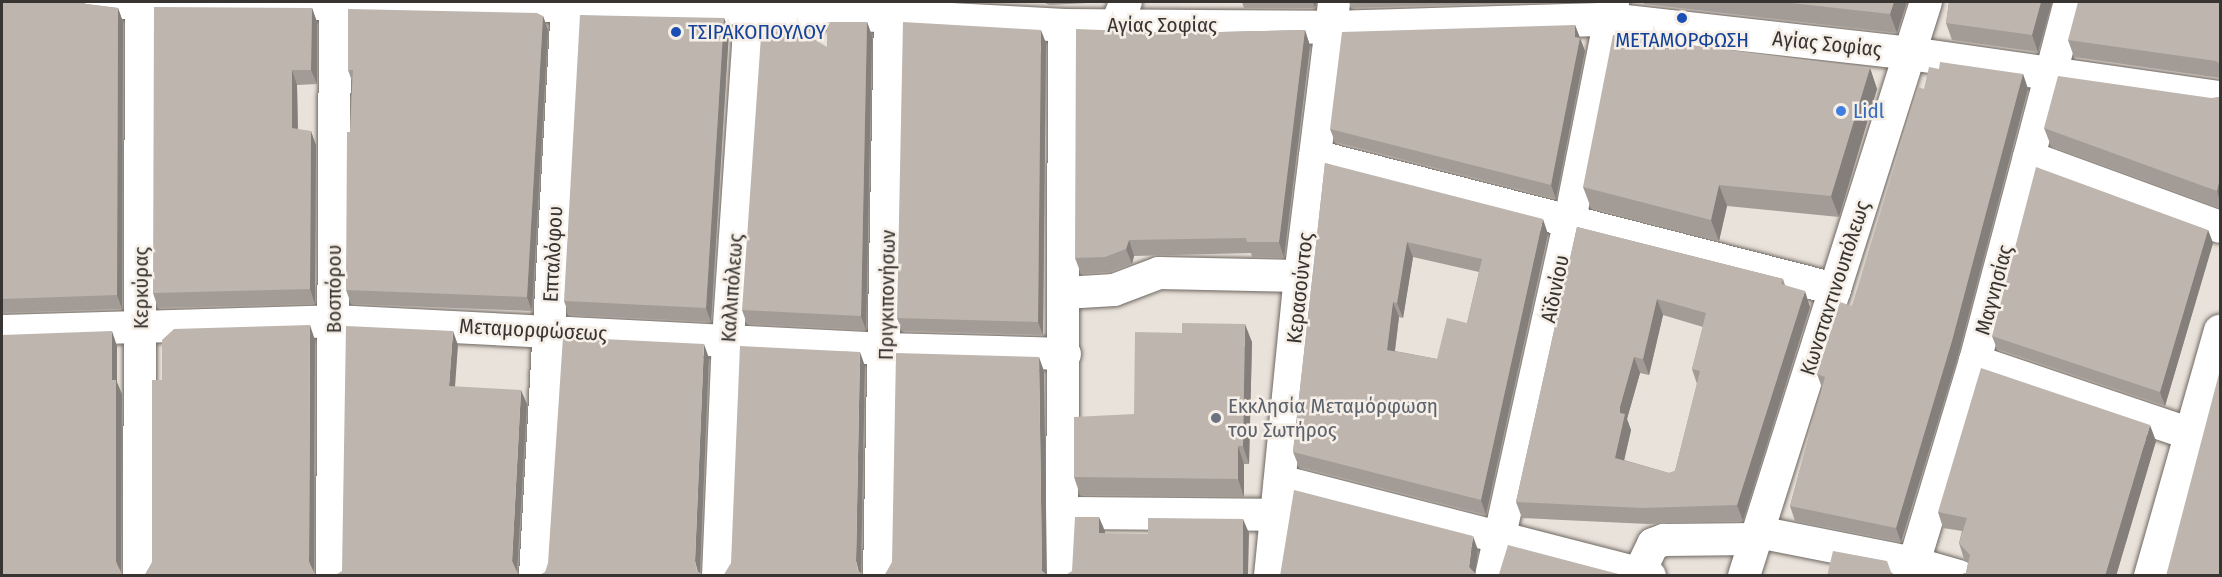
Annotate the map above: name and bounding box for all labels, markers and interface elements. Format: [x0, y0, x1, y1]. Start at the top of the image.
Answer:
marker: ΜΕΤΑΜΟΡΦΩΣΗ [1675, 11, 1689, 25]
street label: Αγίας Σοφίας [1107, 12, 1217, 38]
place label: ΤΣΙΡΑΚΟΠΟΥΛΟΥ [688, 19, 826, 45]
marker: ΤΣΙΡΑΚΟΠΟΥΛΟΥ [669, 25, 683, 39]
street label: Αγίας Σοφίας [1771, 26, 1883, 62]
place label: ΜΕΤΑΜΟΡΦΩΣΗ [1615, 27, 1749, 53]
place label: Lidl [1853, 98, 1884, 124]
marker: Lidl [1834, 104, 1848, 118]
street label: Κωνσταντινουπόλεως [1795, 198, 1875, 378]
street label: Επταλόφου [538, 205, 568, 303]
street label: Πριγκιπονήσων [873, 230, 901, 360]
street label: Κερασούντος [1282, 231, 1318, 345]
street label: Καλλιπόλεως [716, 233, 748, 343]
street label: Μαγνησίας [1970, 242, 2018, 338]
street label: Βοσπόρου [321, 245, 347, 333]
street label: Κερκύρας [128, 247, 154, 329]
street label: Αϊδινίου [1536, 253, 1574, 325]
street label: Μεταμορφώσεως [458, 314, 608, 346]
place label: Εκκλησία Μεταμόρφωση του Σωτήρος [1228, 393, 1438, 443]
marker: Εκκλησία Μεταμόρφωση του Σωτήρος [1209, 411, 1223, 425]

